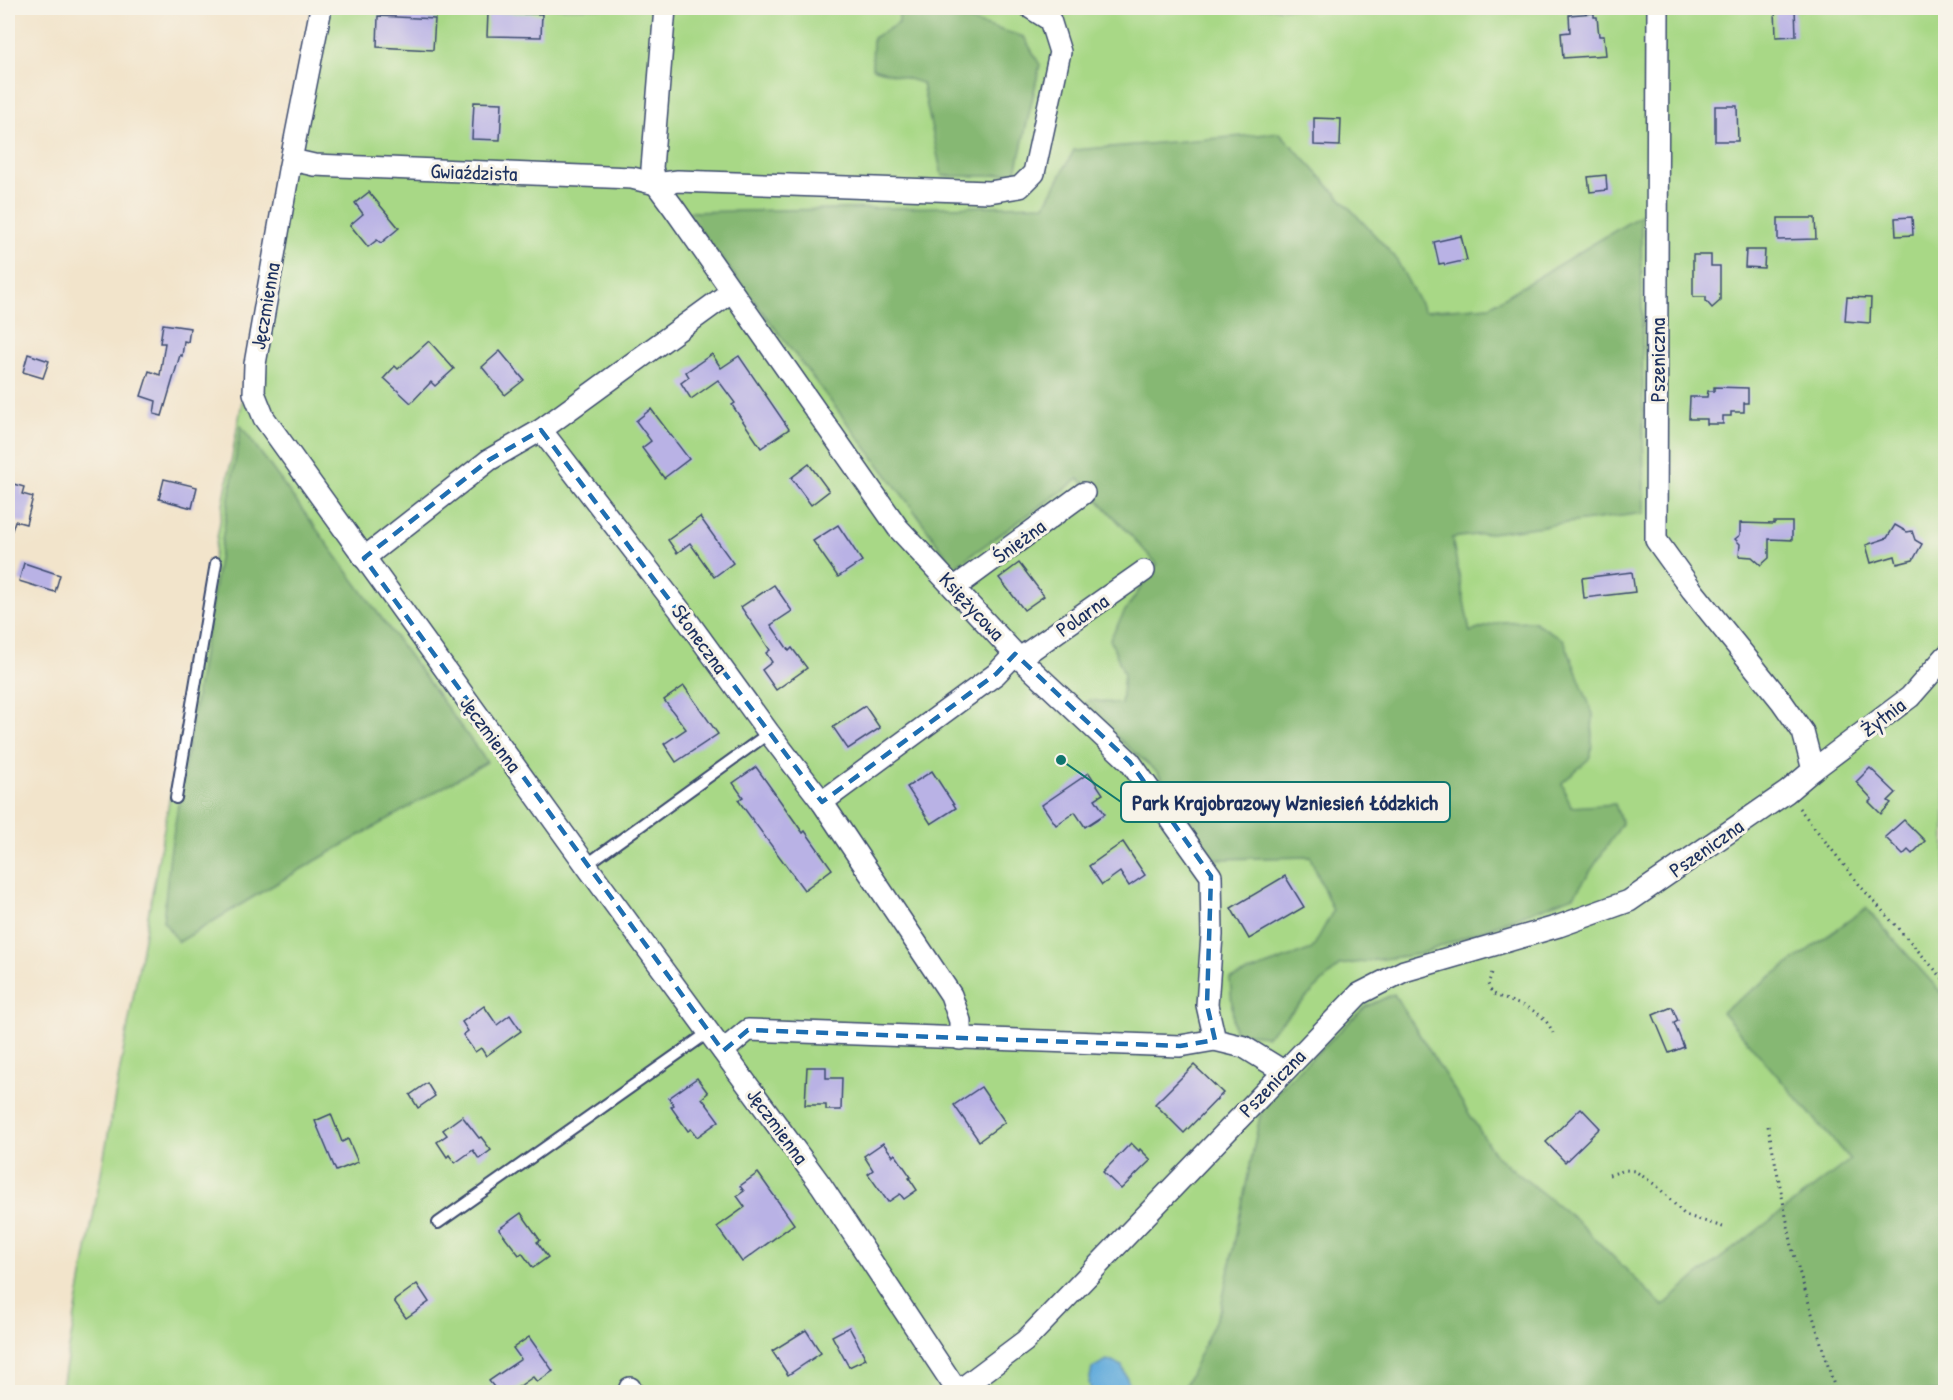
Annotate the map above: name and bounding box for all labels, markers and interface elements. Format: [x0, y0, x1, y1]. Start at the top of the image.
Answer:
street label: Gwiaździsta [430, 156, 518, 188]
street label: Jęczmienna [243, 260, 287, 352]
street label: Pszeniczna [1643, 318, 1672, 402]
street label: Śnieżna [987, 512, 1051, 570]
street label: Księżycowa [933, 565, 1011, 647]
street label: Polarna [1050, 586, 1114, 644]
street label: Słoneczna [665, 599, 735, 679]
street label: Jęczmienna [453, 690, 529, 778]
street label: Żytnia [1855, 691, 1911, 743]
callout: Park Krajobrazowy Wzniesień Łódzkich [1121, 782, 1450, 822]
text: Park Krajobrazowy Wzniesień Łódzkich [1132, 787, 1439, 818]
street label: Pszeniczna [1663, 812, 1749, 884]
street label: Pszeniczna [1232, 1043, 1312, 1123]
street label: Jęczmienna [740, 1082, 816, 1170]

